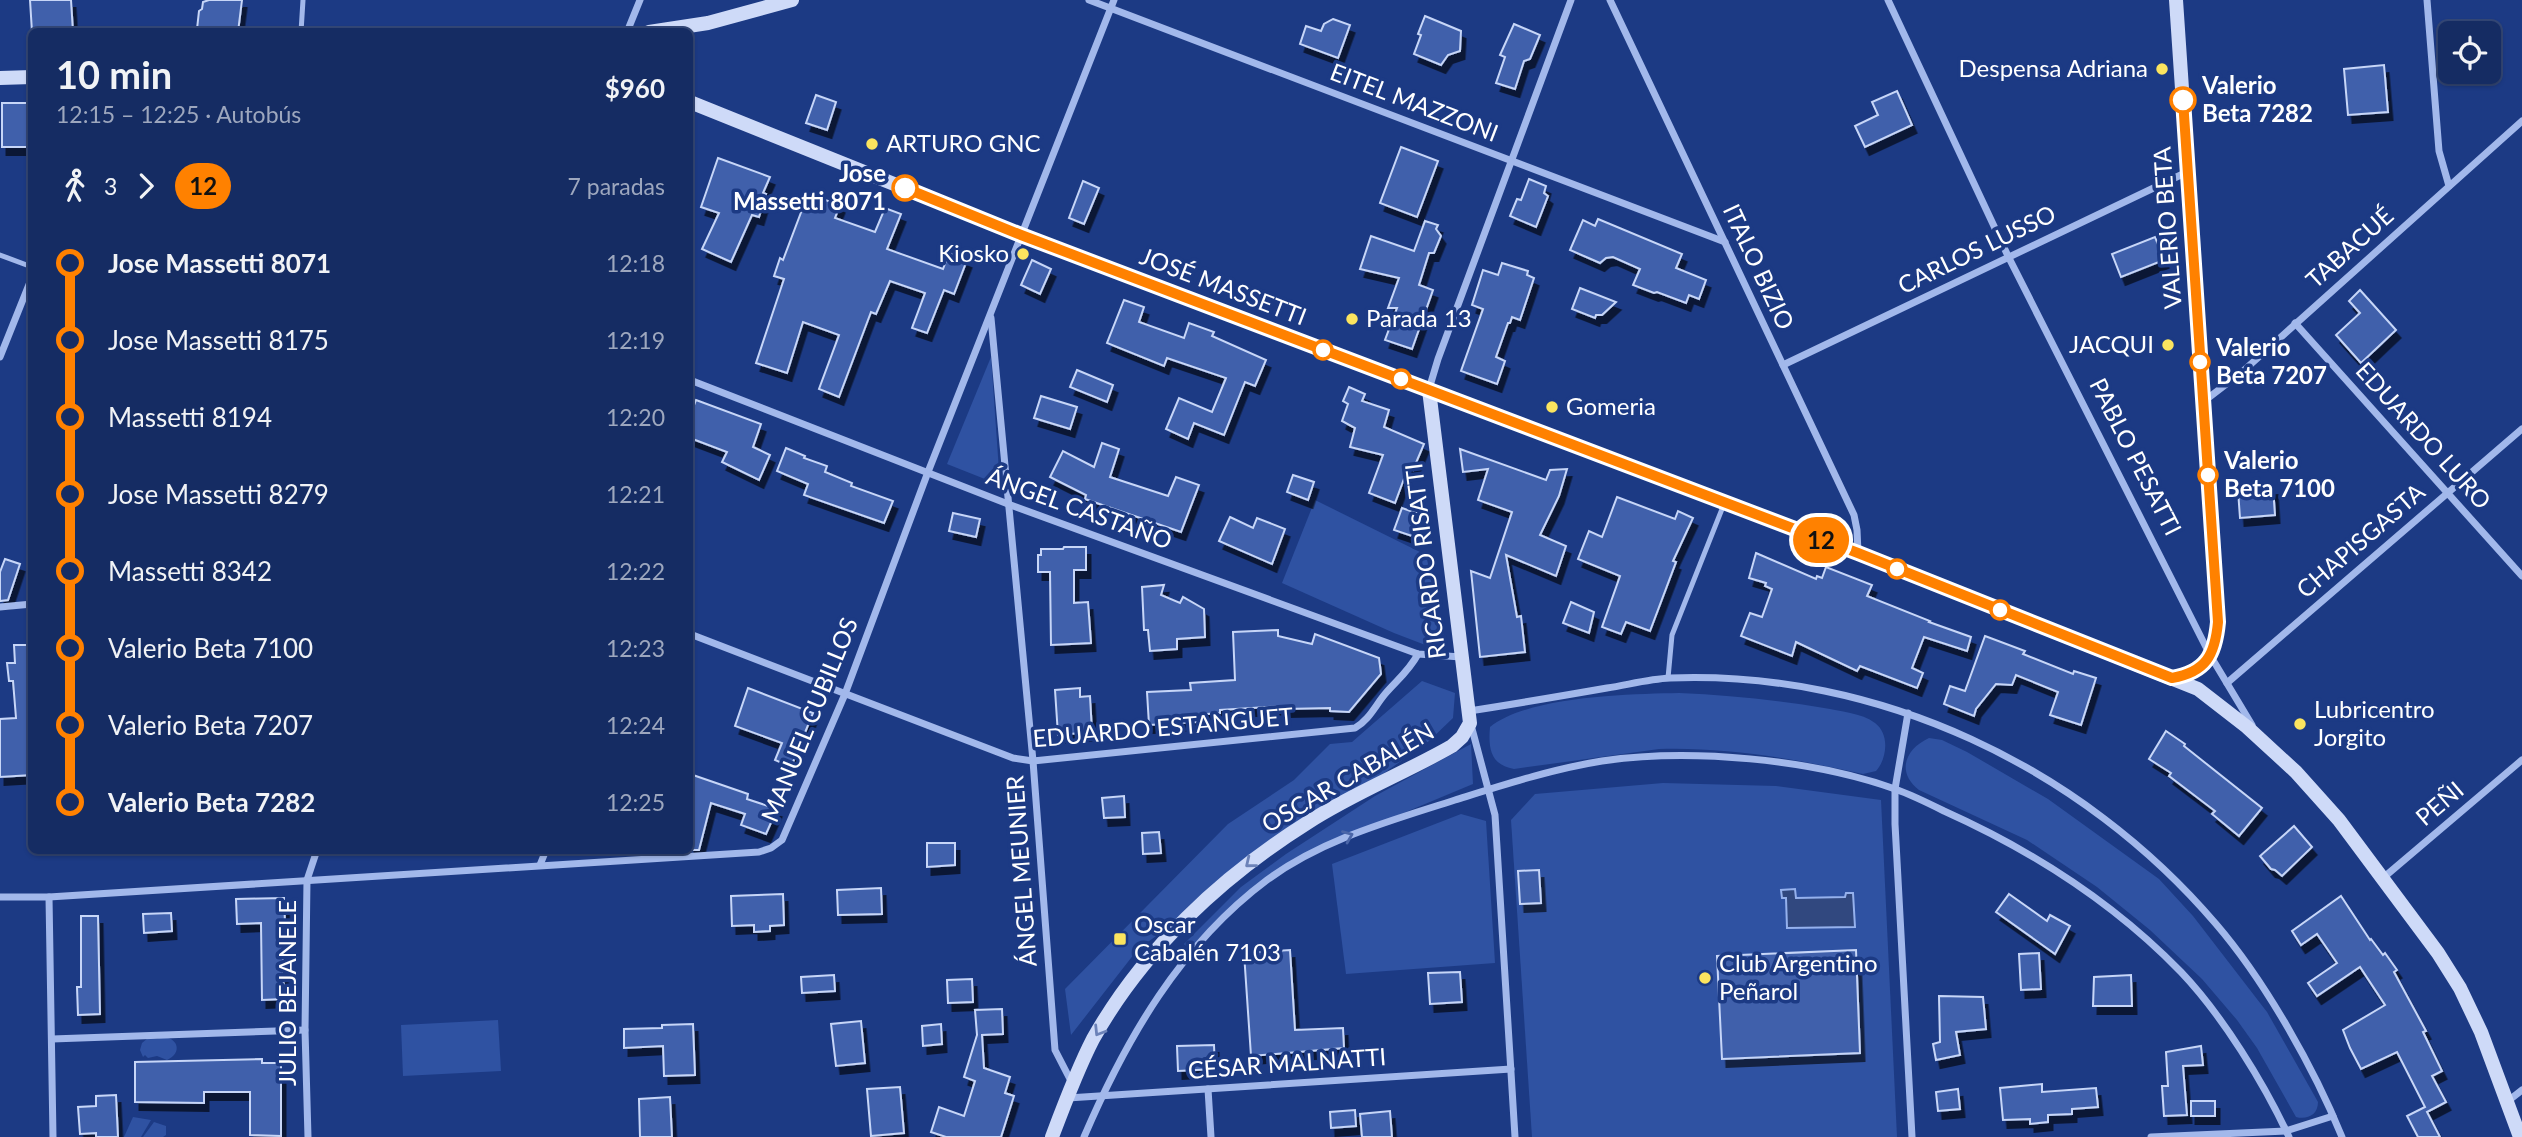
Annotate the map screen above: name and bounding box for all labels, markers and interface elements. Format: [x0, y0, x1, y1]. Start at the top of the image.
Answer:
map controls [2438, 21, 2501, 84]
button: locate [2438, 21, 2501, 84]
text: 10 min [56, 51, 172, 97]
place label: Despensa Adriana [1959, 53, 2148, 82]
street label: EITEL MAZZONI [1326, 56, 1503, 147]
marker: Despensa Adriana [2154, 61, 2170, 77]
place label: Valerio Beta 7282 [2201, 70, 2313, 127]
text: $960 [605, 72, 665, 104]
marker: Valerio Beta 7282 [2170, 87, 2196, 113]
text: 12:15 – 12:25 · Autobús [56, 100, 301, 128]
place label: ARTURO GNC [886, 128, 1041, 157]
marker: ARTURO GNC [864, 136, 880, 152]
street label: VALERIO BETA [2146, 145, 2187, 310]
place label: Jose Massetti 8071 [733, 158, 886, 215]
icon: walk [56, 167, 94, 205]
icon: forward [127, 167, 165, 205]
text: 12 [189, 171, 217, 200]
text: 3 [104, 172, 117, 200]
text: 7 paradas [568, 172, 665, 200]
marker: Jose Massetti 8071 [892, 175, 918, 201]
street label: CARLOS LUSSO [1893, 198, 2060, 299]
street label: ITALO BIZIO [1718, 199, 1801, 334]
street label: TABACUÉ [2299, 200, 2399, 294]
place label: Kiosko [938, 238, 1009, 267]
street label: JOSÉ MASSETTI [1136, 241, 1311, 331]
marker: Kiosko [1015, 246, 1031, 262]
text: Jose Massetti 8071 [108, 247, 331, 279]
text: 12:18 [606, 249, 665, 277]
place label: Parada 13 [1366, 303, 1472, 332]
marker: Parada 13 [1344, 311, 1360, 327]
text: Jose Massetti 8175 [108, 324, 329, 356]
text: 12:19 [606, 326, 665, 354]
place label: JACQUI [2069, 329, 2154, 358]
place label: Valerio Beta 7207 [2215, 332, 2327, 389]
marker: JACQUI [2160, 337, 2176, 353]
unlabelled marker [1313, 340, 1333, 360]
marker: Valerio Beta 7207 [2190, 352, 2210, 372]
street label: EDUARDO LURO [2351, 356, 2498, 514]
unlabelled marker [1391, 369, 1411, 389]
street label: PABLO PESATTI [2084, 373, 2188, 540]
place label: Gomeria [1566, 391, 1656, 420]
marker: Gomeria [1544, 399, 1560, 415]
text: Massetti 8194 [108, 401, 272, 433]
text: 12:20 [606, 403, 665, 431]
place label: Valerio Beta 7100 [2223, 445, 2335, 502]
street label: ÁNGEL CASTAÑO [983, 461, 1176, 555]
street label: RICARDO RISATTI [1398, 462, 1451, 661]
marker: Valerio Beta 7100 [2198, 465, 2218, 485]
street label: CHAPISGASTA [2290, 476, 2431, 603]
text: Jose Massetti 8279 [108, 478, 329, 510]
text: 12:21 [606, 480, 665, 508]
line badge: 12 [1790, 517, 1853, 563]
text: 12 [1807, 525, 1835, 554]
text: Massetti 8342 [108, 555, 272, 587]
text: 12:22 [606, 557, 665, 585]
unlabelled marker [1887, 559, 1907, 579]
unlabelled marker [1990, 600, 2010, 620]
street label: MANUEL CUBILLOS [754, 613, 863, 826]
text: Valerio Beta 7100 [108, 632, 313, 664]
text: 12:23 [606, 634, 665, 662]
place label: Lubricentro Jorgito [2314, 694, 2435, 751]
street label: EDUARDO ESTANGUET [1031, 701, 1294, 752]
text: Valerio Beta 7207 [108, 709, 313, 741]
text: 12:24 [606, 711, 665, 739]
street label: OSCAR CABALÉN [1256, 716, 1439, 838]
marker: Lubricentro Jorgito [2292, 716, 2308, 732]
street label: ÁNGEL MEUNIER [999, 775, 1042, 968]
street label: PEÑI [2409, 775, 2469, 831]
text: Valerio Beta 7282 [108, 786, 315, 818]
text: 12:25 [606, 788, 665, 816]
one-way arrow [1341, 831, 1353, 845]
one-way arrow [1245, 855, 1258, 867]
street label: JULIO BEJANELE [272, 900, 301, 1086]
place label: Oscar Cabalén 7103 [1134, 909, 1281, 966]
marker: Oscar Cabalén 7103 [1112, 931, 1128, 947]
place label: Club Argentino Peñarol [1719, 948, 1878, 1005]
marker: Club Argentino Peñarol [1697, 970, 1713, 986]
one-way arrow [1094, 1024, 1107, 1037]
street label: CÉSAR MALNATTI [1187, 1041, 1387, 1084]

